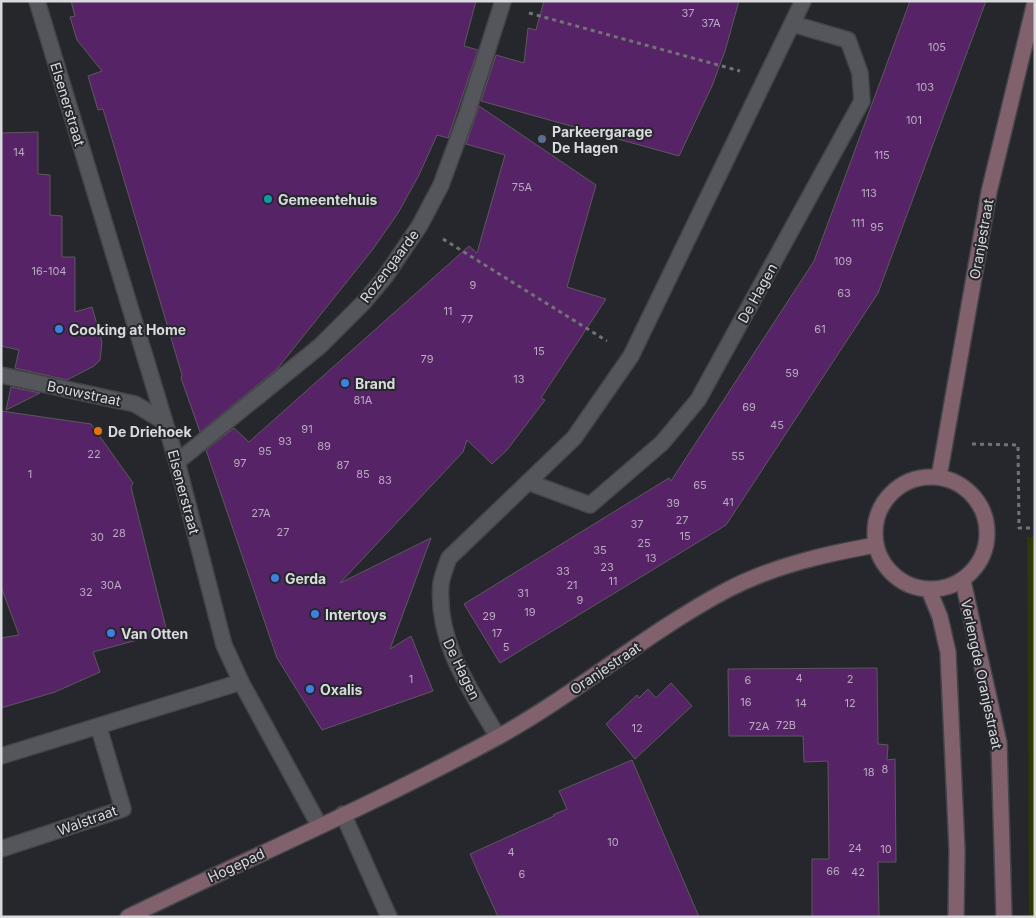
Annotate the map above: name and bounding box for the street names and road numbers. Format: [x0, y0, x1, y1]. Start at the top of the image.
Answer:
street label: Elsenerstraat [47, 60, 89, 148]
street label: Oranjestraat [966, 197, 996, 280]
street label: Rozengaarde [356, 226, 422, 306]
street label: De Hagen [734, 260, 780, 326]
street label: Bouwstraat [46, 377, 123, 409]
street label: Elsenerstraat [165, 448, 204, 536]
street label: Verlengde Oranjestraat [958, 597, 1006, 751]
street label: De Hagen [440, 636, 484, 702]
street label: Oranjestraat [567, 638, 644, 698]
street label: Walstraat [55, 801, 119, 839]
street label: Hogepad [205, 844, 267, 886]

